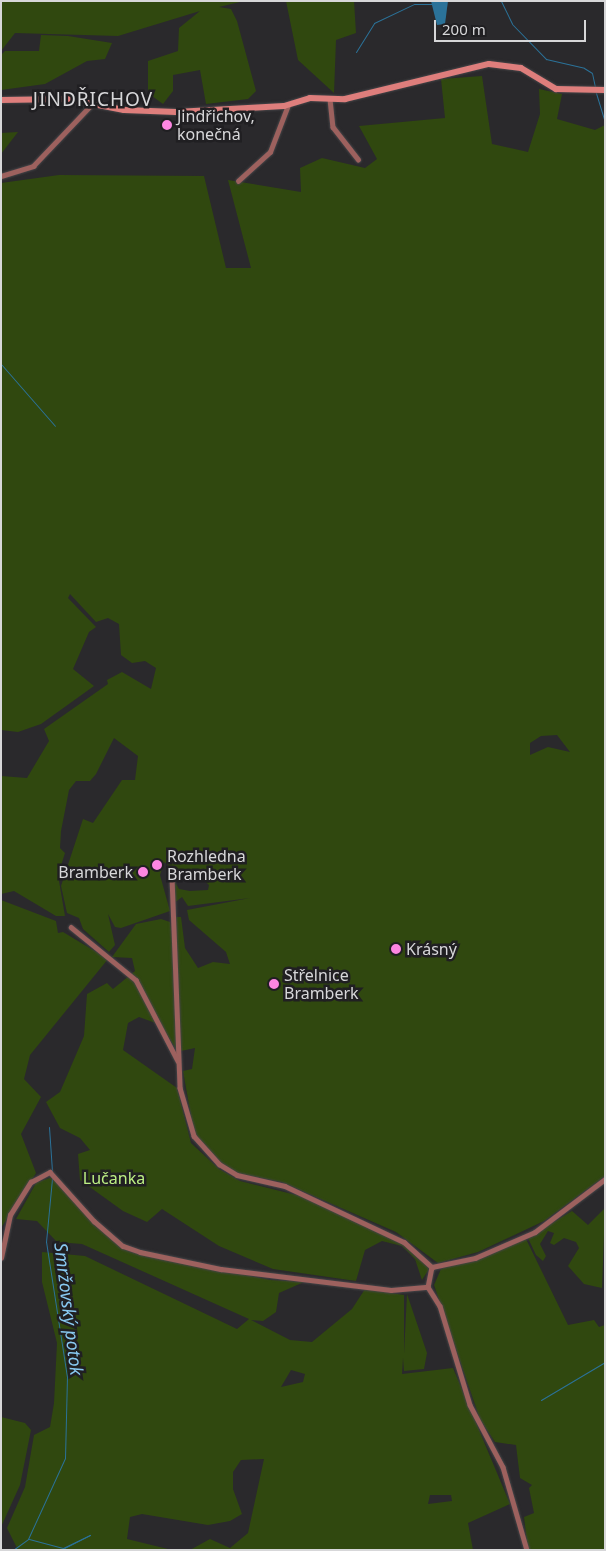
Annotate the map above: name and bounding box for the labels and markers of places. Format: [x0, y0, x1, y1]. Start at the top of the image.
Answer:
place label: Jindřichov, konečná [177, 106, 255, 144]
marker: Jindřichov, konečná [161, 119, 173, 131]
place label: Rozhledna Bramberk [167, 846, 246, 884]
marker: Rozhledna Bramberk [151, 859, 163, 871]
place label: Bramberk [58, 862, 133, 882]
marker: Bramberk [137, 866, 149, 878]
place label: Krásný [406, 939, 457, 959]
marker: Krásný [390, 943, 402, 955]
place label: Střelnice Bramberk [284, 965, 359, 1003]
marker: Střelnice Bramberk [268, 978, 280, 990]

